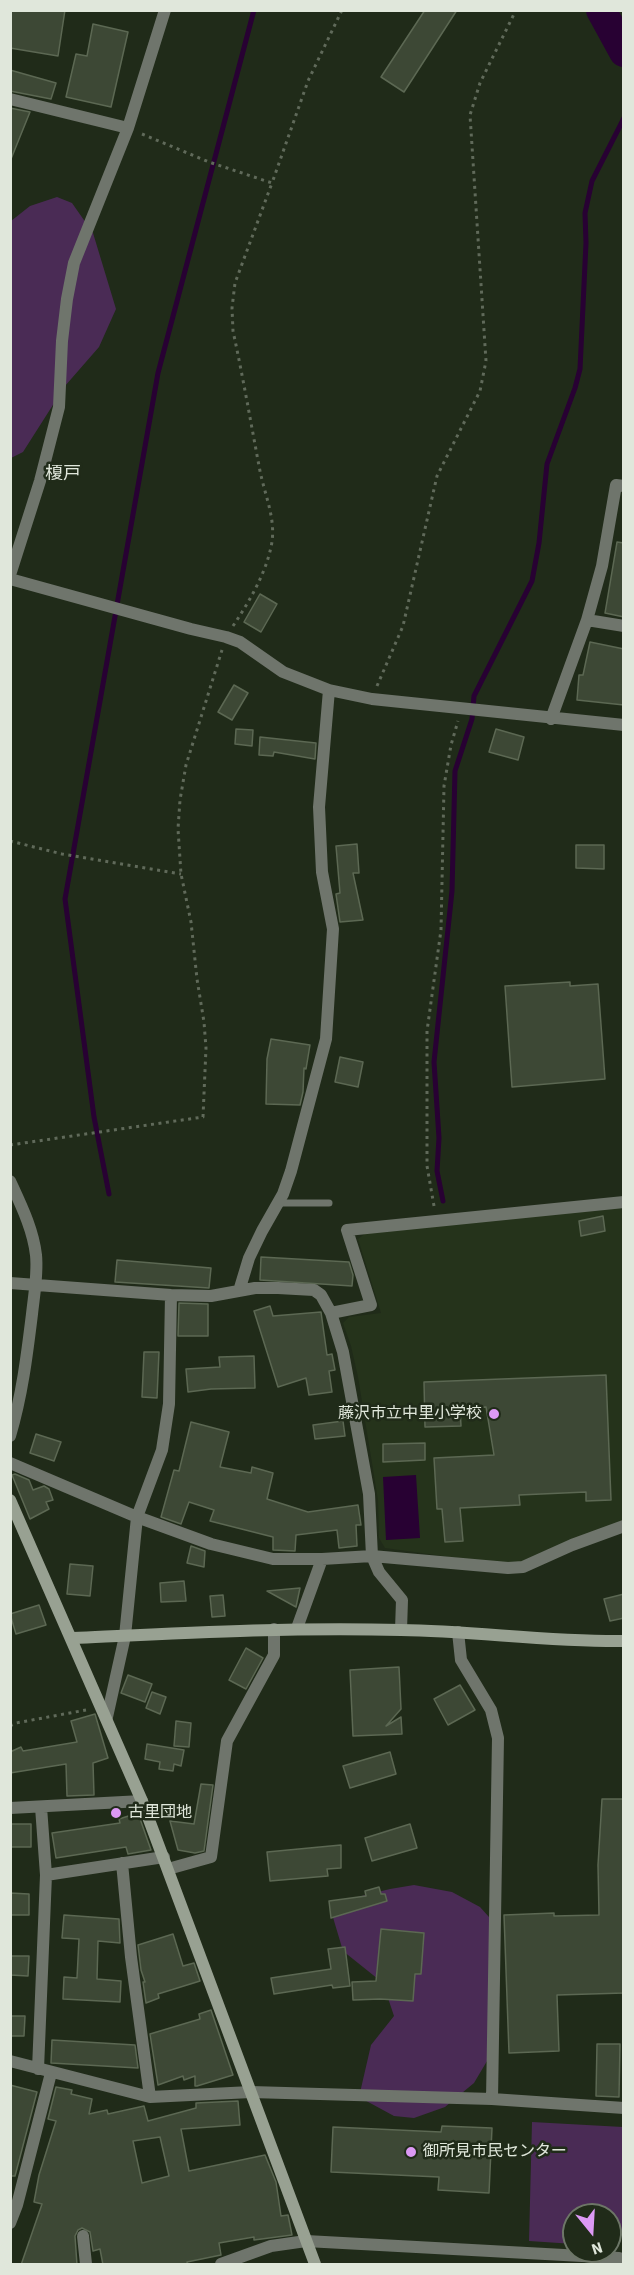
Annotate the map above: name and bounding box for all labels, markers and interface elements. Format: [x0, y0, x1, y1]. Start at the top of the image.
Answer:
district label: 榎戸 [45, 464, 81, 486]
place label: 藤沢市立中里小学校 [338, 1404, 482, 1424]
marker: 藤沢市立中里小学校 [487, 1407, 501, 1421]
place label: 古里団地 [128, 1803, 192, 1823]
marker: 古里団地 [109, 1806, 123, 1820]
place label: 御所見市民センター [423, 2142, 567, 2162]
marker: 御所見市民センター [404, 2145, 418, 2159]
north arrow [562, 2203, 622, 2263]
text: N [588, 2236, 605, 2260]

